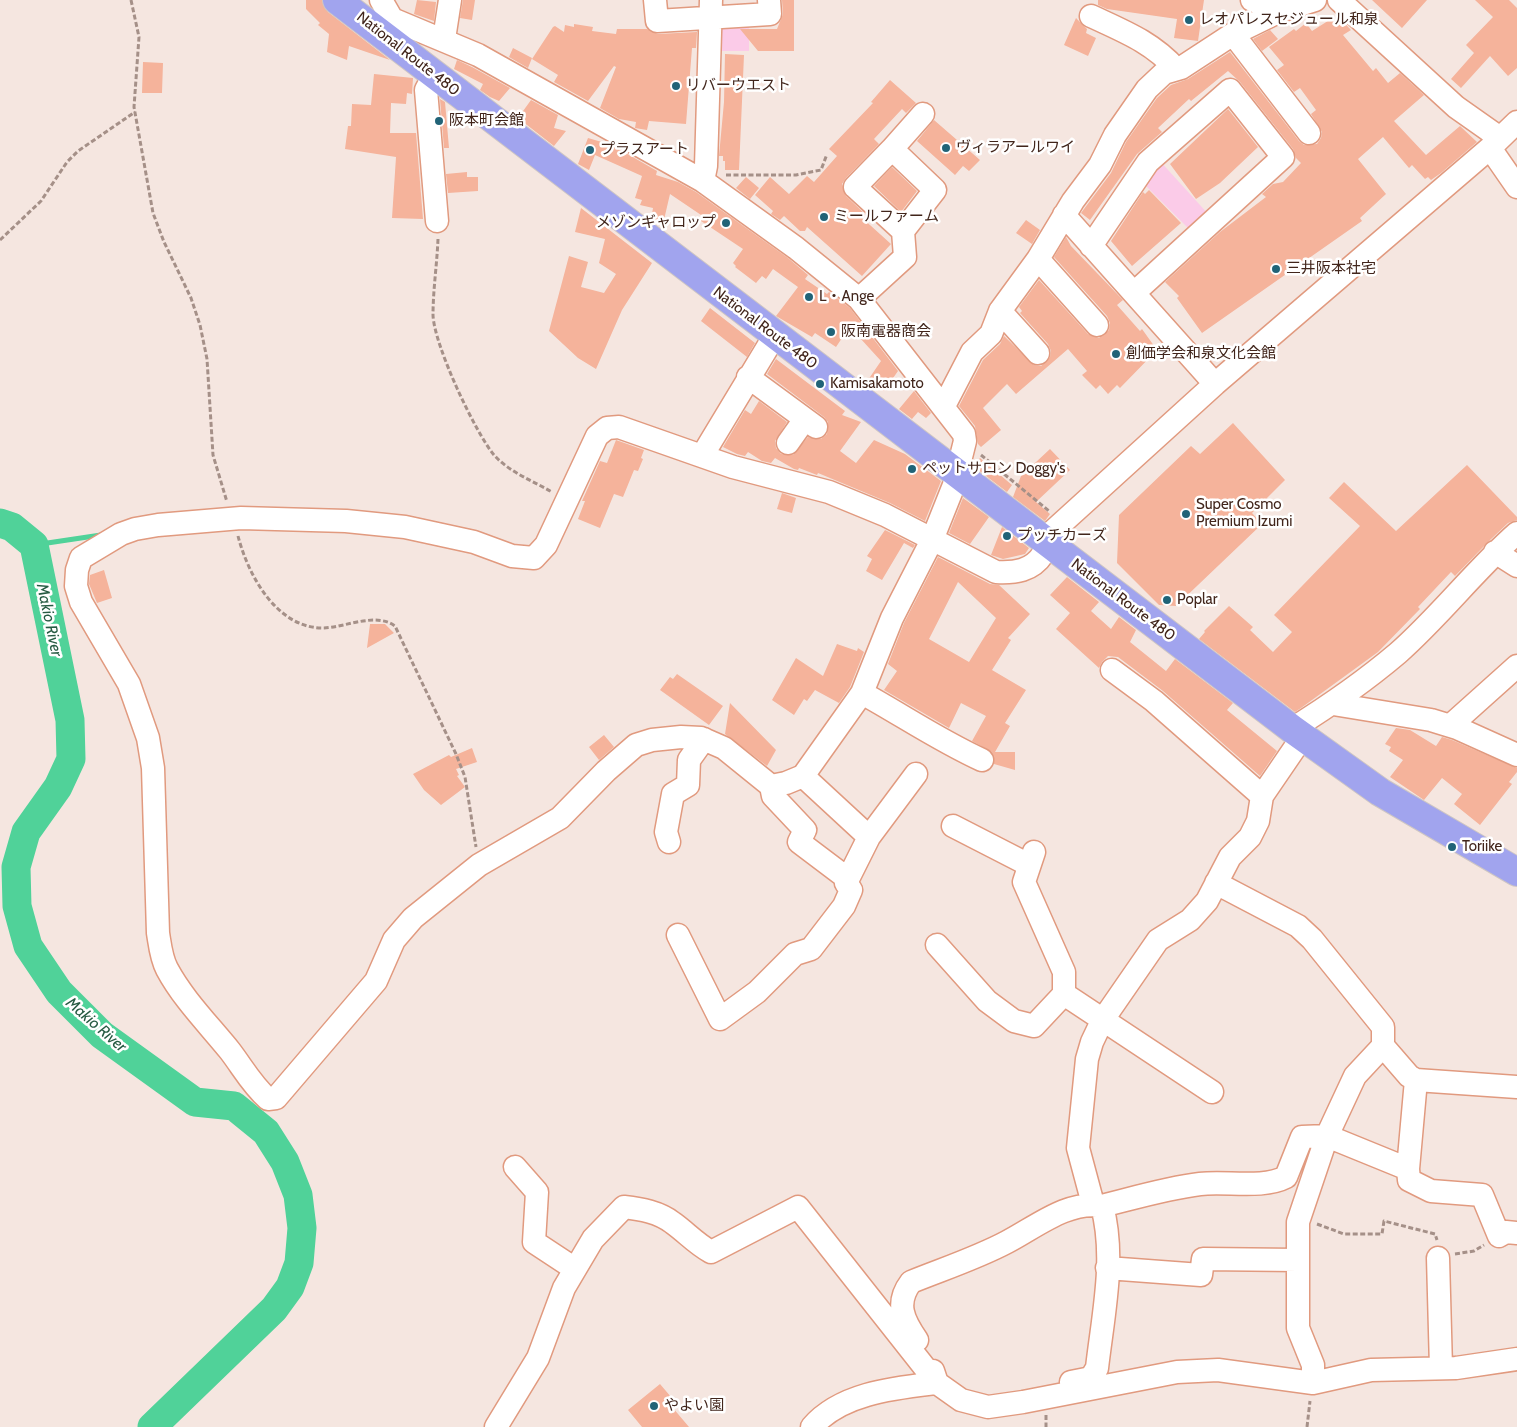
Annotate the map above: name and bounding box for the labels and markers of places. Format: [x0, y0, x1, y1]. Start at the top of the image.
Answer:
place label: レオパレスセジュール和泉 [1199, 11, 1379, 29]
marker: レオパレスセジュール和泉 [1183, 14, 1195, 26]
place label: リバーウエスト [686, 77, 791, 95]
marker: リバーウエスト [670, 80, 682, 92]
place label: 阪本町会館 [449, 112, 524, 130]
marker: 阪本町会館 [433, 115, 445, 127]
place label: ヴィラアールワイ [956, 139, 1075, 157]
place label: プラスアート [600, 141, 689, 159]
marker: ヴィラアールワイ [940, 142, 952, 154]
marker: プラスアート [584, 144, 596, 156]
place label: ミールファーム [834, 208, 939, 226]
marker: ミールファーム [818, 211, 830, 223]
place label: メゾンギャロップ [596, 214, 716, 232]
marker: メゾンギャロップ [720, 217, 732, 229]
place label: 三井阪本社宅 [1286, 260, 1376, 278]
marker: 三井阪本社宅 [1270, 263, 1282, 275]
place label: L・Ange [819, 288, 874, 306]
marker: L・Ange [803, 291, 815, 303]
place label: 阪南電器商会 [841, 323, 931, 341]
marker: 阪南電器商会 [825, 326, 837, 338]
place label: 創価学会和泉文化会館 [1126, 345, 1276, 363]
marker: 創価学会和泉文化会館 [1110, 348, 1122, 360]
place label: Kamisakamoto [830, 375, 924, 393]
marker: Kamisakamoto [814, 378, 826, 390]
place label: ペットサロン Doggy's [922, 460, 1066, 478]
marker: ペットサロン Doggy's [906, 463, 918, 475]
place label: Super Cosmo Premium Izumi [1196, 496, 1292, 531]
marker: Super Cosmo Premium Izumi [1180, 508, 1192, 520]
place label: プッチカーズ [1017, 527, 1107, 545]
marker: プッチカーズ [1001, 530, 1013, 542]
place label: Poplar [1177, 591, 1217, 609]
marker: Poplar [1161, 594, 1173, 606]
place label: Toriike [1462, 838, 1502, 856]
marker: Toriike [1446, 841, 1458, 853]
place label: やよい園 [664, 1397, 724, 1415]
marker: やよい園 [648, 1400, 660, 1412]

